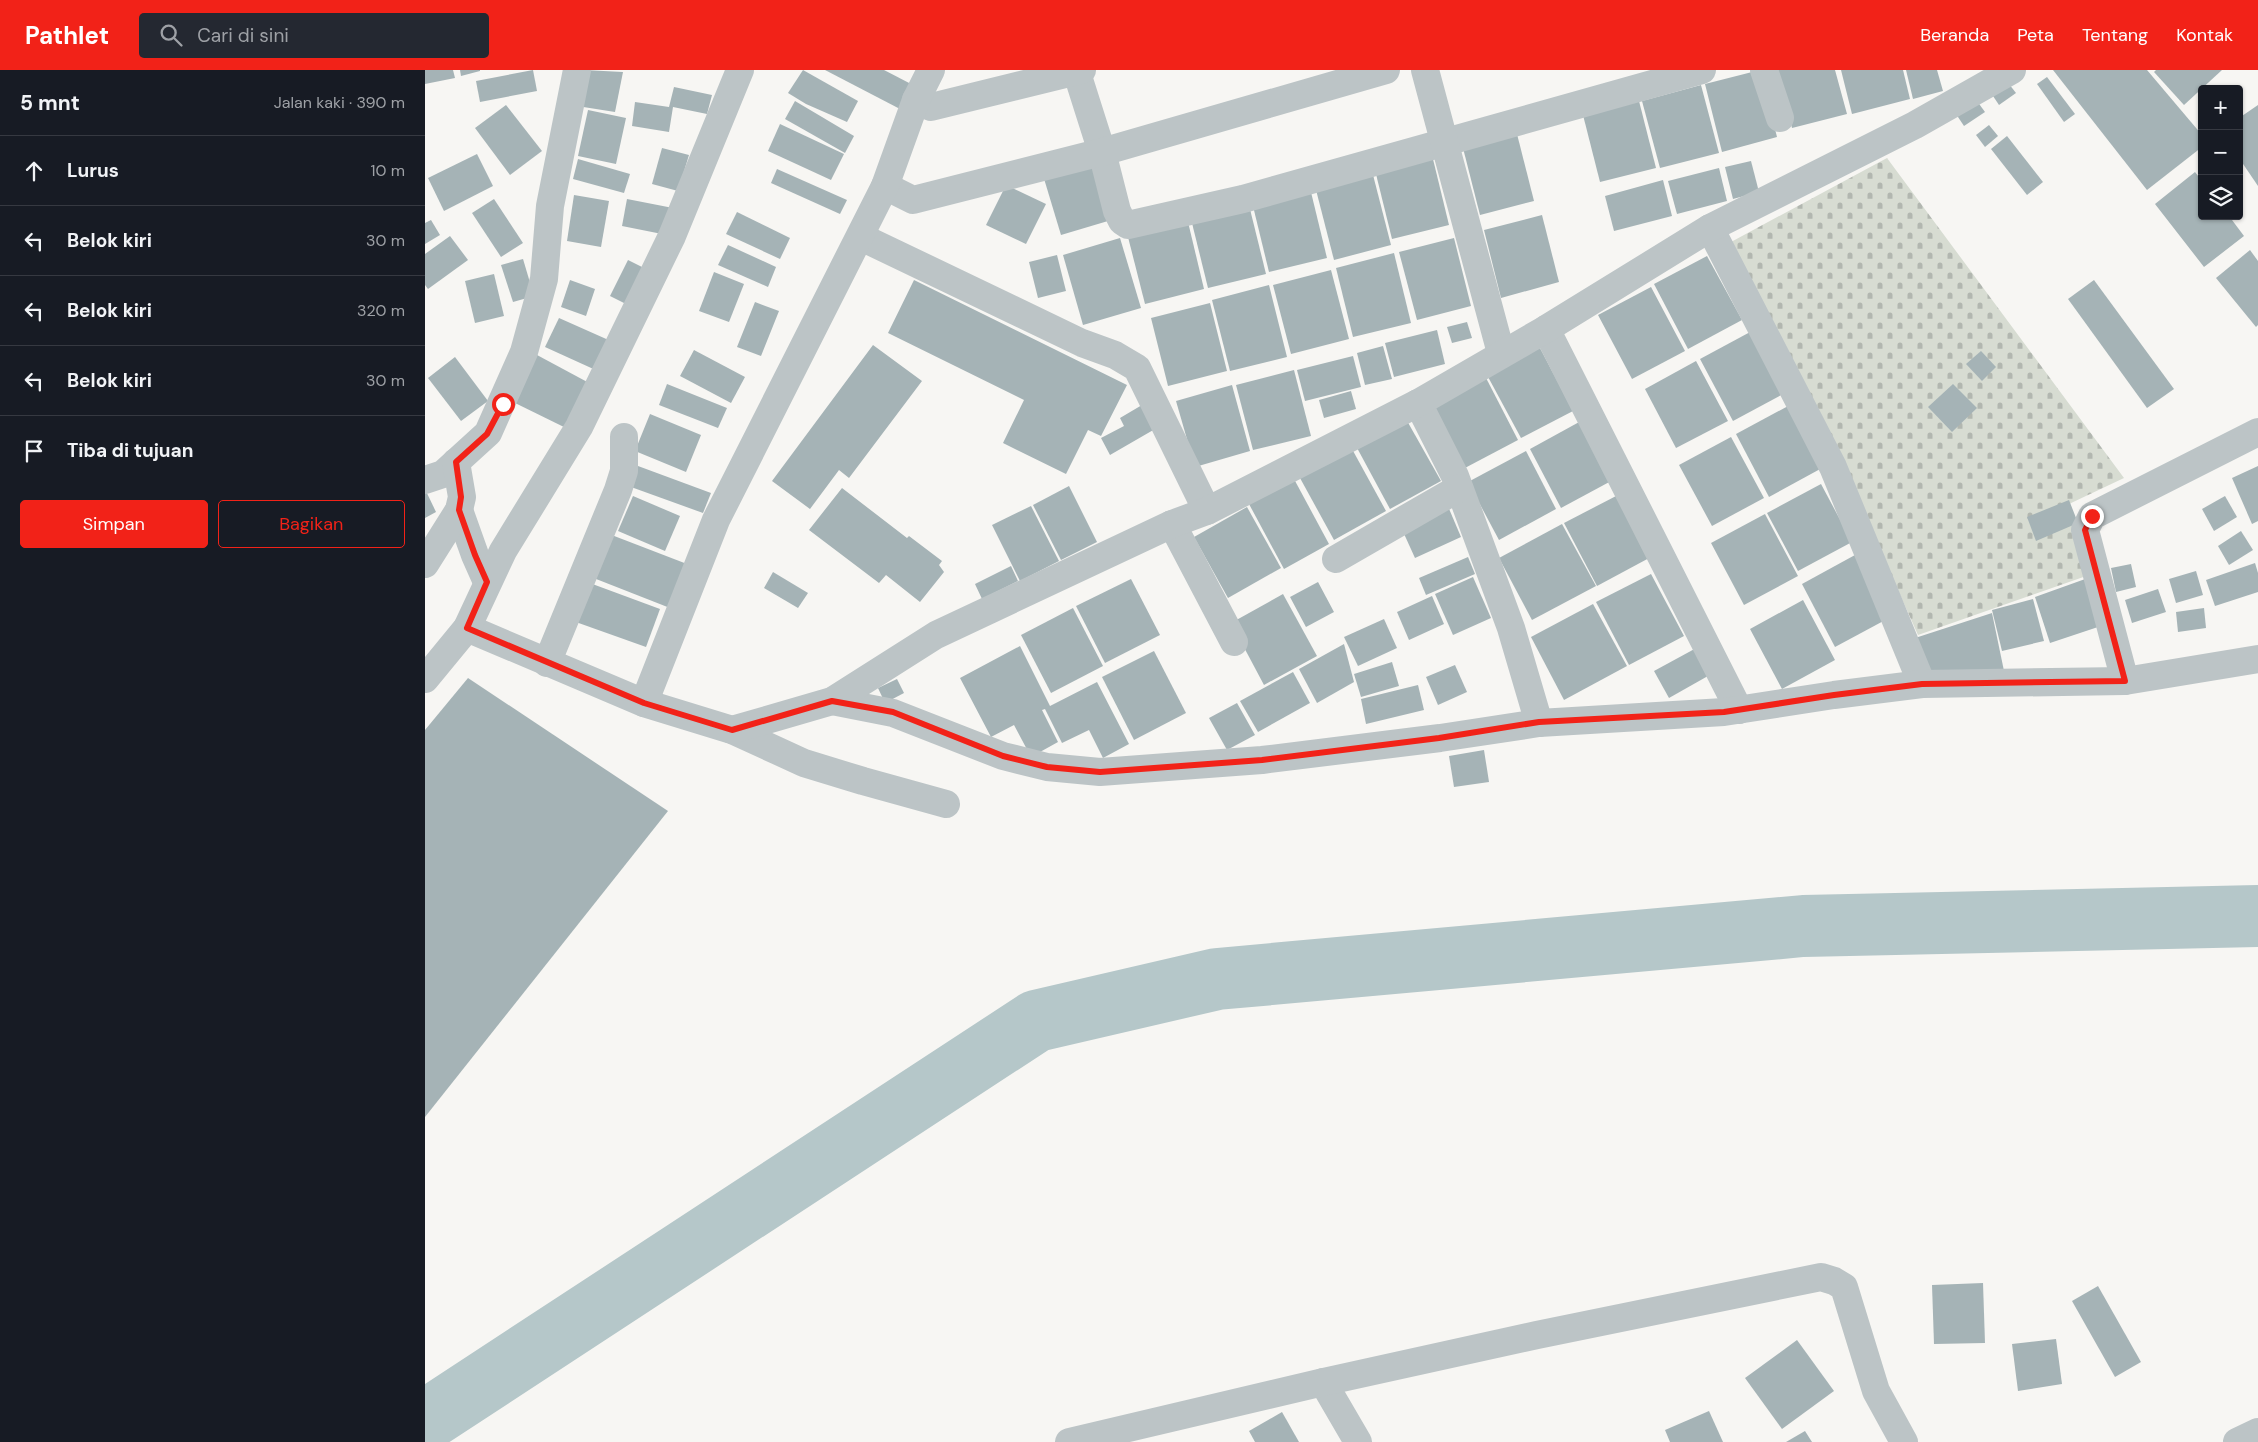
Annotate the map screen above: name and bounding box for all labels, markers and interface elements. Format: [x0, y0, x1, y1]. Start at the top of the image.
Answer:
search box [139, 13, 489, 58]
text: Pathlet [25, 20, 109, 51]
icon: search [157, 21, 185, 49]
text: Cari di sini [197, 23, 289, 48]
text: Beranda [1920, 23, 1989, 47]
text: Peta [2017, 23, 2054, 47]
text: Tentang [2082, 23, 2148, 47]
text: Kontak [2176, 23, 2233, 47]
map controls [2198, 85, 2243, 220]
button: + [2198, 85, 2243, 130]
text: 5 mnt [20, 89, 80, 117]
text: Jalan kaki · 390 m [274, 92, 405, 113]
button: − [2198, 130, 2243, 175]
icon: ahead [20, 157, 48, 185]
text: Lurus [67, 158, 119, 183]
text: 10 m [371, 160, 405, 181]
button: layers [2198, 175, 2243, 220]
icon: left [20, 227, 48, 255]
text: Belok kiri [67, 228, 152, 253]
text: 30 m [366, 230, 405, 251]
icon: left [20, 297, 48, 325]
text: Belok kiri [67, 298, 152, 323]
text: 320 m [357, 300, 405, 321]
icon: left [20, 367, 48, 395]
text: Belok kiri [67, 368, 152, 393]
text: 30 m [366, 370, 405, 391]
route start [492, 393, 515, 416]
icon: arrive [20, 437, 48, 465]
text: Tiba di tujuan [67, 438, 193, 463]
button: Simpan [20, 500, 208, 548]
button: Bagikan [218, 500, 405, 548]
route end [2081, 505, 2104, 528]

